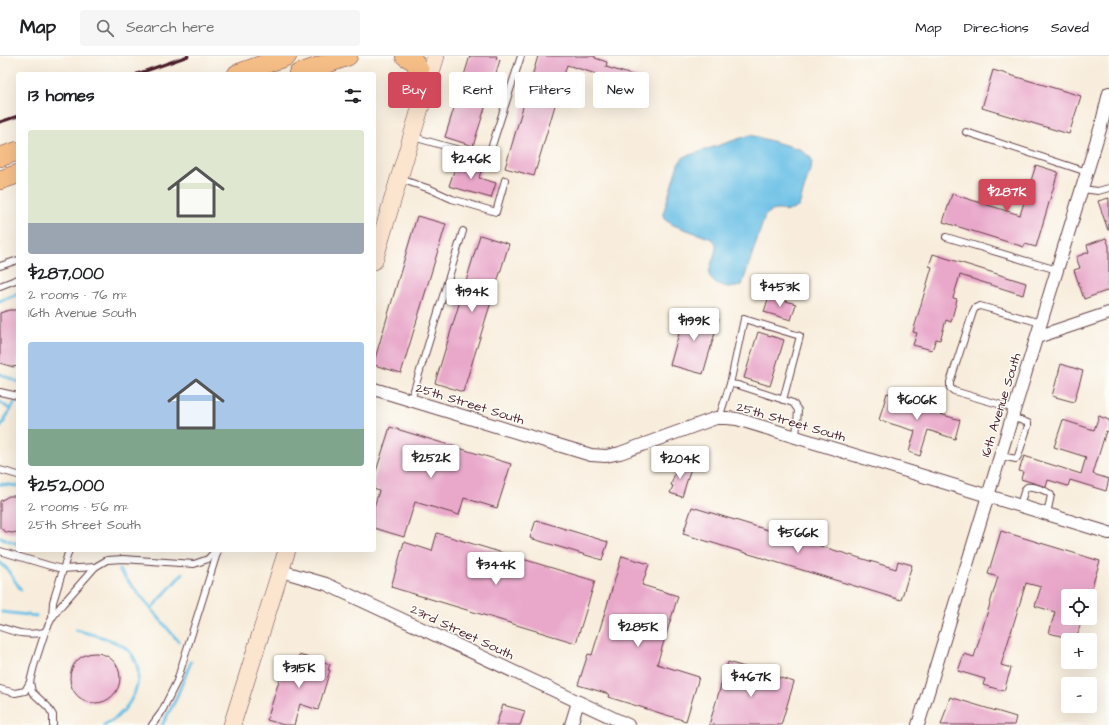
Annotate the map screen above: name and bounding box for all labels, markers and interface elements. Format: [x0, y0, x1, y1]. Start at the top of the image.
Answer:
search box [80, 10, 360, 46]
text: Map [20, 14, 56, 41]
icon: search [94, 17, 116, 39]
text: Search here [126, 17, 215, 38]
text: Map [915, 18, 942, 38]
text: Directions [964, 18, 1029, 38]
text: Saved [1051, 18, 1089, 38]
chip: Buy [388, 72, 441, 108]
chip: Rent [449, 72, 507, 108]
chip: Filters [515, 72, 585, 108]
chip: New [593, 72, 649, 108]
text: 13 homes [28, 84, 95, 108]
icon: filters [342, 85, 364, 107]
pin: $246K [443, 146, 499, 180]
text: $246K [451, 150, 491, 168]
icon: home [160, 156, 232, 228]
pin: $287K [979, 179, 1035, 213]
text: $287K [988, 183, 1026, 201]
text: $287,000 [28, 262, 104, 286]
pin: $453K [752, 274, 808, 308]
text: $453K [760, 278, 800, 296]
pin: $194K [444, 279, 500, 313]
text: $194K [455, 283, 489, 301]
text: 2 rooms · 76 m² [28, 286, 128, 304]
text: 16th Avenue South [28, 304, 136, 322]
pin: $199K [666, 308, 722, 342]
text: $199K [678, 312, 710, 330]
street label: 16th Avenue South [977, 350, 1026, 459]
icon: home [160, 368, 232, 440]
street label: 25th Street South [413, 379, 527, 429]
pin: $606K [889, 387, 945, 421]
text: $606K [897, 391, 937, 409]
street label: 25th Street South [734, 398, 848, 446]
pin: $252K [403, 445, 459, 479]
pin: $204K [652, 446, 708, 480]
text: $252K [411, 449, 451, 467]
text: $204K [660, 450, 700, 468]
text: $252,000 [28, 474, 104, 498]
text: 2 rooms · 56 m² [28, 498, 129, 516]
text: 25th Street South [28, 516, 141, 534]
pin: $566K [770, 520, 826, 554]
text: $566K [778, 524, 818, 542]
pin: $344K [468, 552, 524, 586]
text: $344K [476, 556, 516, 574]
map controls [1061, 589, 1097, 713]
button: locate [1061, 589, 1097, 625]
street label: 23rd Street South [407, 600, 517, 664]
pin: $285K [610, 614, 666, 648]
text: $285K [618, 618, 658, 636]
button: + [1061, 633, 1097, 669]
pin: $315K [271, 655, 327, 689]
text: $315K [283, 659, 315, 677]
pin: $467K [723, 664, 779, 698]
text: $467K [731, 668, 771, 686]
button: − [1061, 677, 1097, 713]

